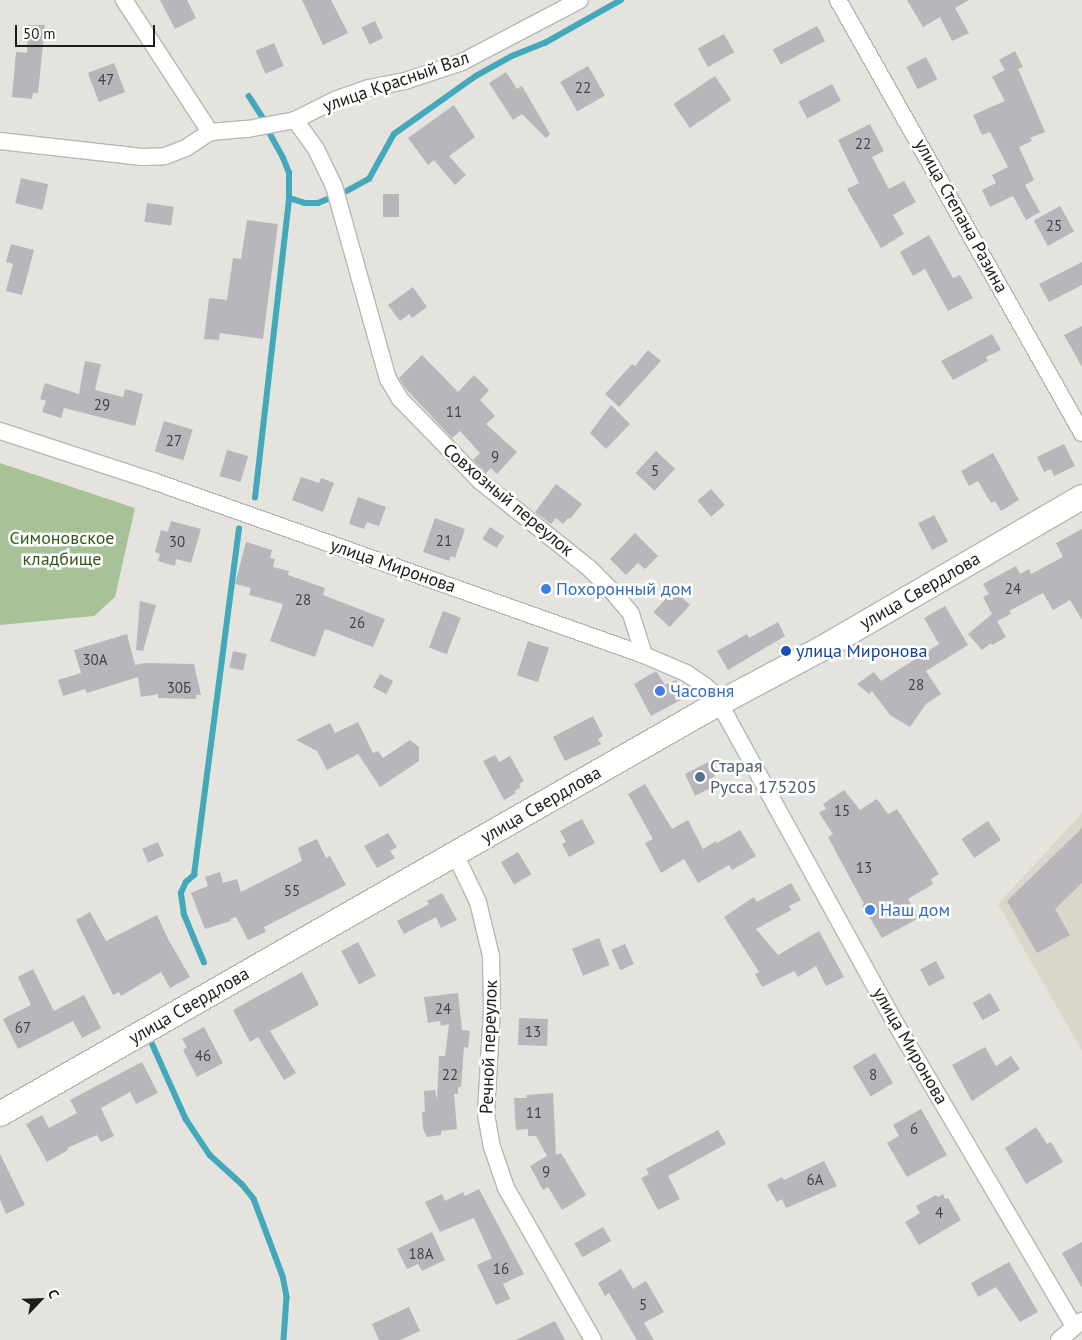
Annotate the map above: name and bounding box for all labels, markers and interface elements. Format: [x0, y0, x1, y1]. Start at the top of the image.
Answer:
scale bar [18, 15, 158, 47]
text: 50 m [23, 24, 56, 43]
street label: улица Красный Вал [320, 47, 472, 117]
house number: 47 [98, 71, 114, 89]
house number: 22 [575, 79, 591, 97]
house number: 22 [855, 135, 871, 153]
street label: улица Степана Разина [910, 135, 1012, 297]
house number: 25 [1046, 217, 1062, 235]
house number: 29 [94, 396, 110, 414]
house number: 11 [446, 403, 462, 421]
house number: 27 [166, 432, 182, 450]
street label: Совхозный переулок [438, 439, 578, 561]
house number: 9 [491, 448, 499, 466]
house number: 5 [651, 462, 659, 480]
park label: Симоновское кладбище [9, 528, 115, 570]
house number: 21 [436, 532, 452, 550]
house number: 30 [169, 533, 185, 551]
street label: улица Миронова [327, 534, 459, 598]
street label: улица Свердлова [856, 548, 984, 634]
place label: Похоронный дом [556, 578, 692, 600]
house number: 24 [1005, 580, 1021, 598]
marker: Похоронный дом [540, 583, 552, 595]
house number: 28 [295, 591, 311, 609]
house number: 26 [349, 614, 365, 632]
place label: улица Миронова [796, 640, 927, 662]
marker: улица Миронова [780, 645, 792, 657]
house number: 30А [82, 651, 108, 669]
house number: 28 [908, 676, 924, 694]
house number: 30Б [167, 679, 191, 697]
place label: Часовня [670, 680, 734, 702]
marker: Часовня [654, 685, 666, 697]
place label: Старая Русса 175205 [710, 756, 817, 799]
street label: улица Свердлова [477, 762, 605, 848]
marker: Старая Русса 175205 [694, 771, 706, 783]
house number: 15 [834, 802, 850, 820]
house number: 13 [856, 859, 872, 877]
house number: 55 [284, 882, 300, 900]
place label: Наш дом [880, 899, 950, 921]
marker: Наш дом [864, 904, 876, 916]
street label: улица Свердлова [125, 963, 253, 1049]
street label: Речной переулок [476, 980, 502, 1114]
street label: улица Миронова [868, 984, 952, 1108]
house number: 24 [435, 1000, 451, 1018]
house number: 67 [15, 1019, 31, 1037]
house number: 13 [525, 1023, 541, 1041]
house number: 46 [195, 1047, 211, 1065]
house number: 22 [442, 1066, 458, 1084]
house number: 8 [869, 1066, 877, 1084]
house number: 11 [526, 1104, 542, 1122]
house number: 6 [910, 1120, 918, 1138]
house number: 9 [542, 1163, 550, 1181]
house number: 6А [807, 1171, 823, 1189]
house number: 4 [935, 1204, 943, 1222]
house number: 18А [408, 1245, 434, 1263]
house number: 16 [493, 1260, 509, 1278]
north arrow [15, 1275, 65, 1325]
text: С [44, 1287, 64, 1301]
house number: 5 [639, 1296, 647, 1314]

